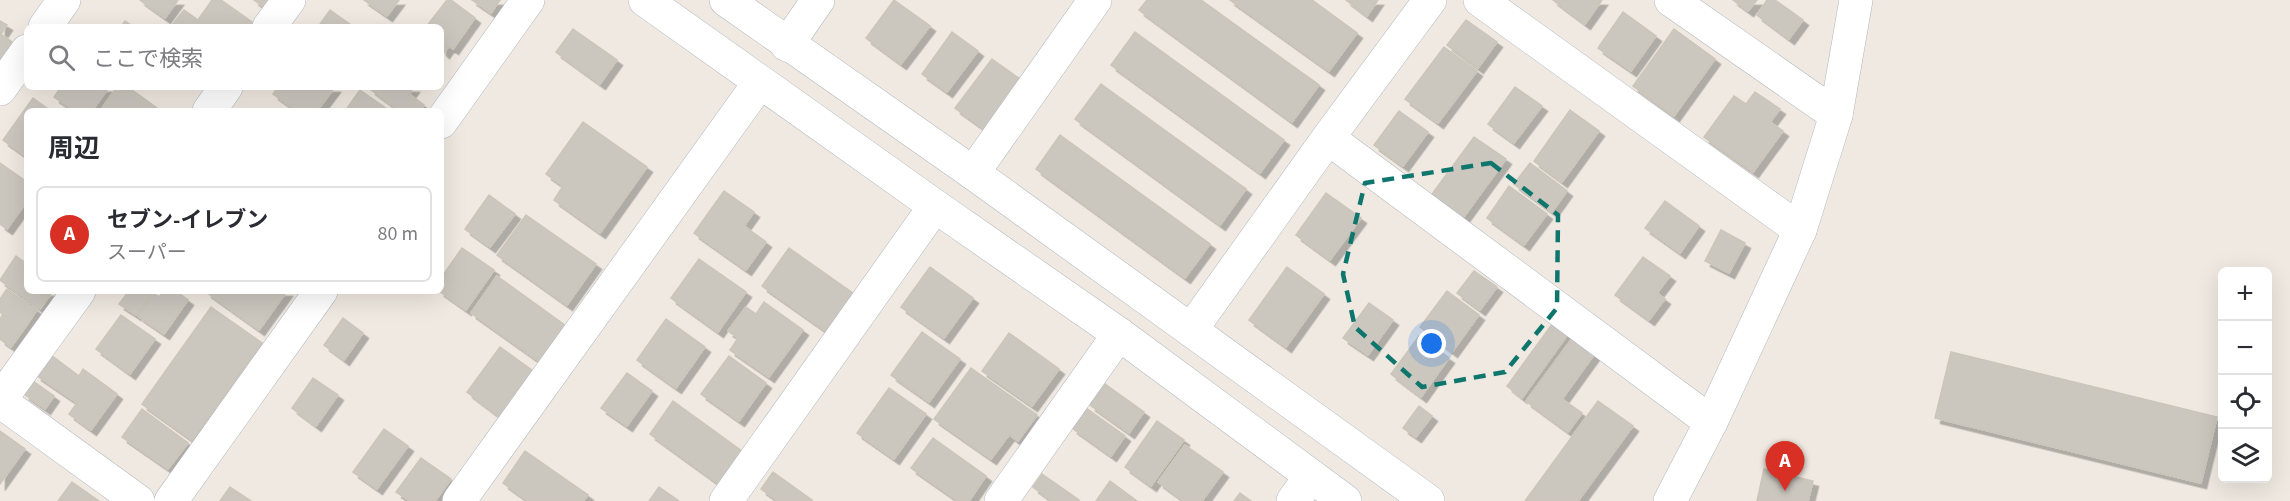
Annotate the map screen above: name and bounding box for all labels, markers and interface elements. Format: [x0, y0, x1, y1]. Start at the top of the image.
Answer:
search box [24, 24, 444, 90]
icon: search [45, 41, 78, 74]
text: ここで検索 [93, 43, 203, 75]
text: 周辺 [48, 130, 100, 167]
text: セブン-イレブン [107, 204, 268, 236]
text: A [64, 220, 75, 248]
text: 80 m [378, 220, 418, 248]
text: スーパー [107, 239, 187, 267]
map controls [2218, 267, 2272, 483]
button: + [2218, 267, 2272, 321]
button: − [2218, 321, 2272, 375]
your location [1417, 329, 1446, 358]
button: locate [2218, 375, 2272, 429]
button: layers [2218, 429, 2272, 483]
pin: A [1766, 442, 1804, 491]

